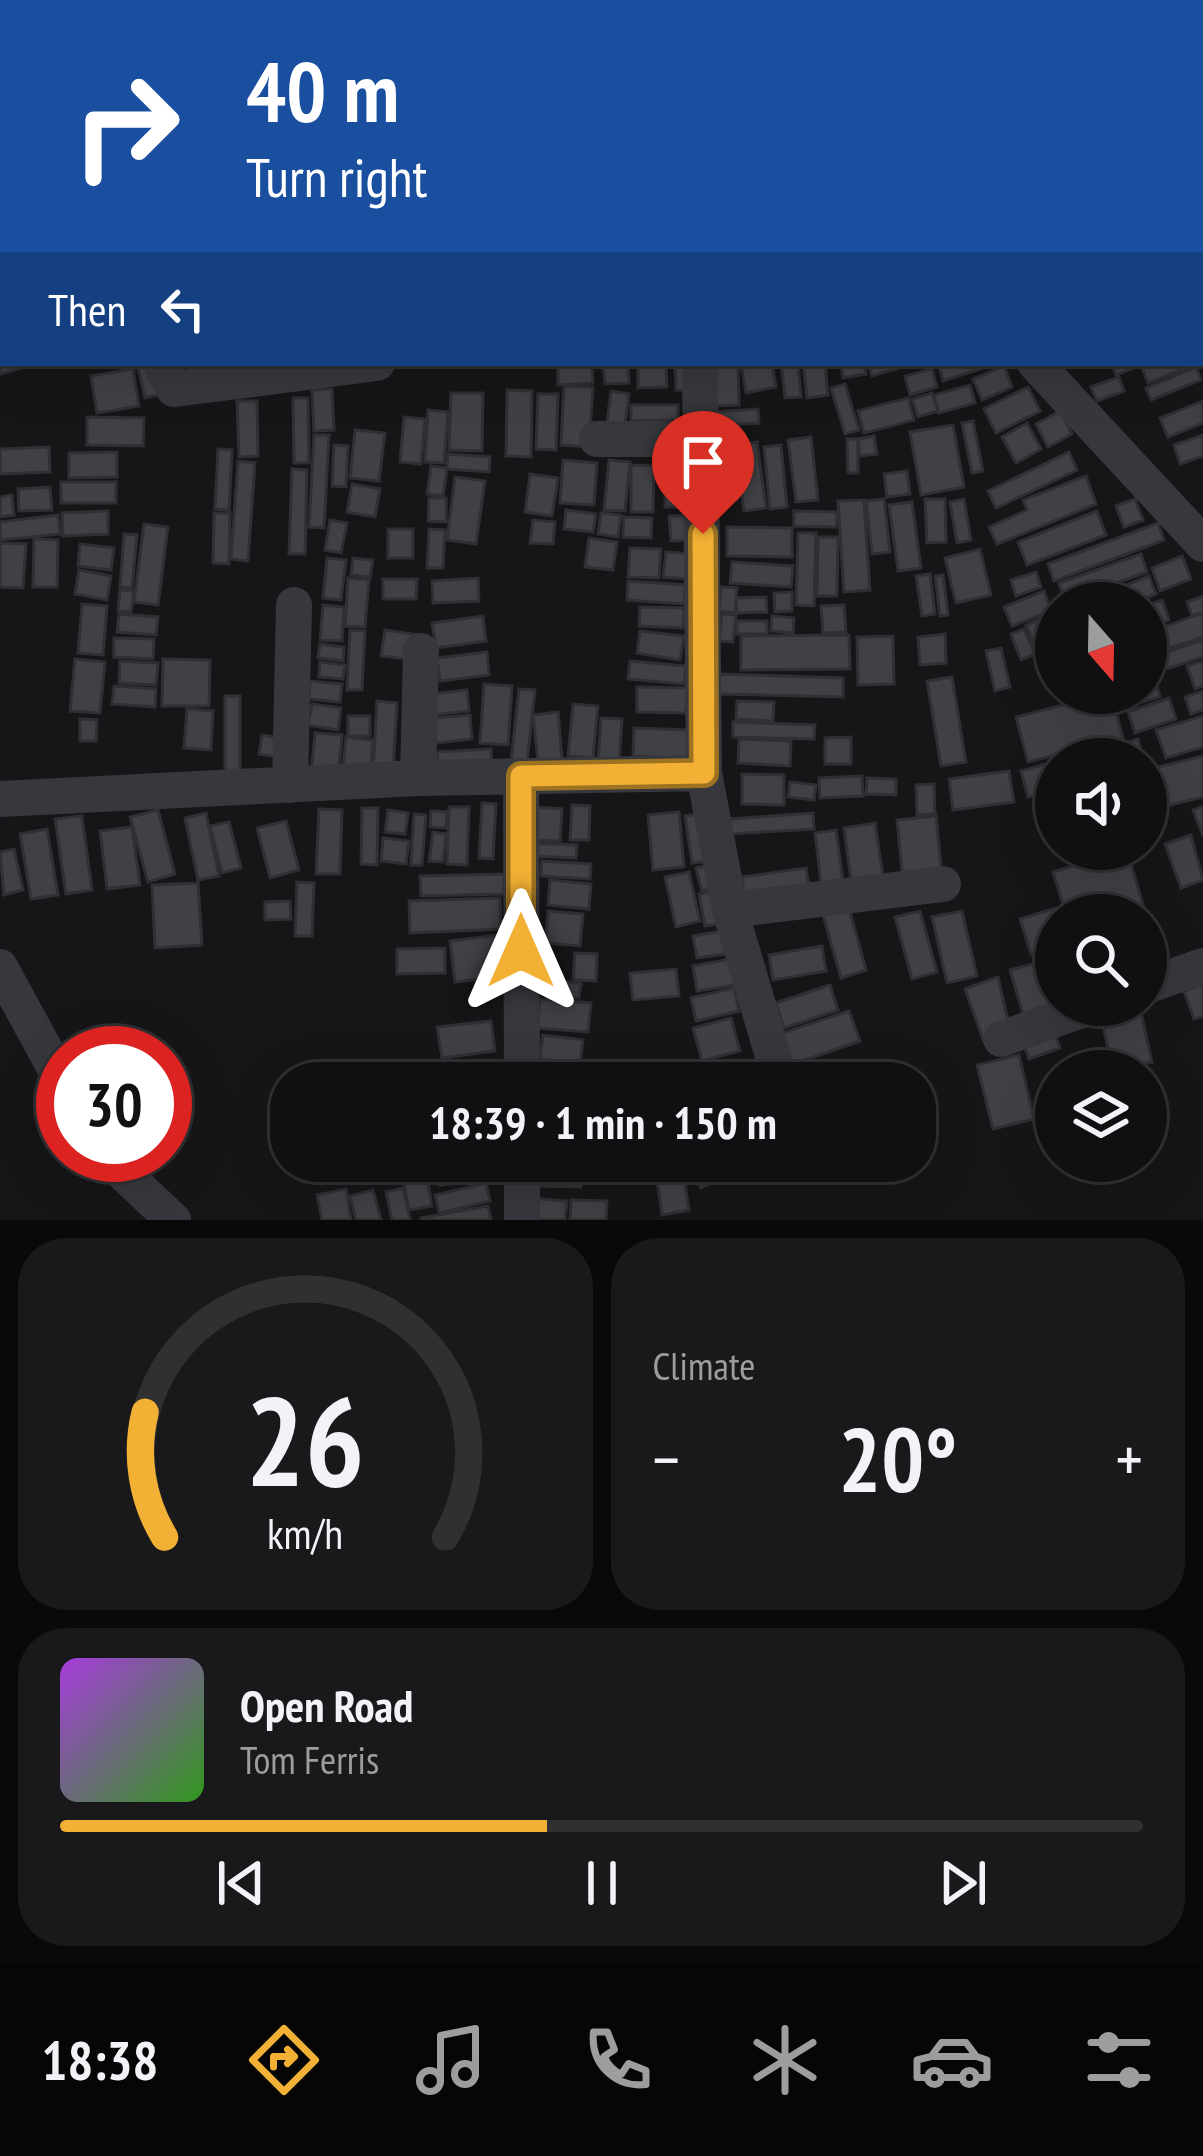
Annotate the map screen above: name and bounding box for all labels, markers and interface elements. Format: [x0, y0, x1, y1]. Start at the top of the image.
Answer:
text: 40 m [246, 36, 399, 145]
icon: right [48, 48, 204, 204]
text: Turn right [246, 142, 427, 212]
icon: left [150, 276, 216, 342]
text: Then [48, 280, 126, 338]
pin [652, 411, 754, 534]
icon: arrive [670, 429, 736, 495]
north arrow [1035, 582, 1167, 714]
map controls [1035, 582, 1167, 1182]
button: sound [1035, 738, 1167, 870]
position arrow [458, 888, 584, 1014]
button: search [1035, 894, 1167, 1026]
speed limit sign: 30 [36, 1026, 192, 1182]
button: layers [1035, 1050, 1167, 1182]
text: 18:39 · 1 min · 150 m [429, 1093, 777, 1151]
text: Climate [653, 1340, 755, 1391]
text: 26 [246, 1359, 365, 1520]
text: 20° [838, 1400, 957, 1517]
text: − [653, 1416, 680, 1501]
text: + [1116, 1416, 1143, 1501]
text: km/h [267, 1505, 343, 1561]
text: Open Road [240, 1676, 413, 1734]
text: Tom Ferris [240, 1734, 379, 1785]
icon: previous [208, 1850, 274, 1916]
icon: pause [569, 1850, 635, 1916]
icon: next [930, 1850, 996, 1916]
icon: directions [242, 2018, 326, 2102]
icon: music [409, 2018, 493, 2102]
icon: phone [576, 2018, 660, 2102]
icon: climate [743, 2018, 827, 2102]
icon: car [910, 2018, 994, 2102]
icon: filters [1077, 2018, 1161, 2102]
text: 18:38 [42, 2025, 158, 2095]

